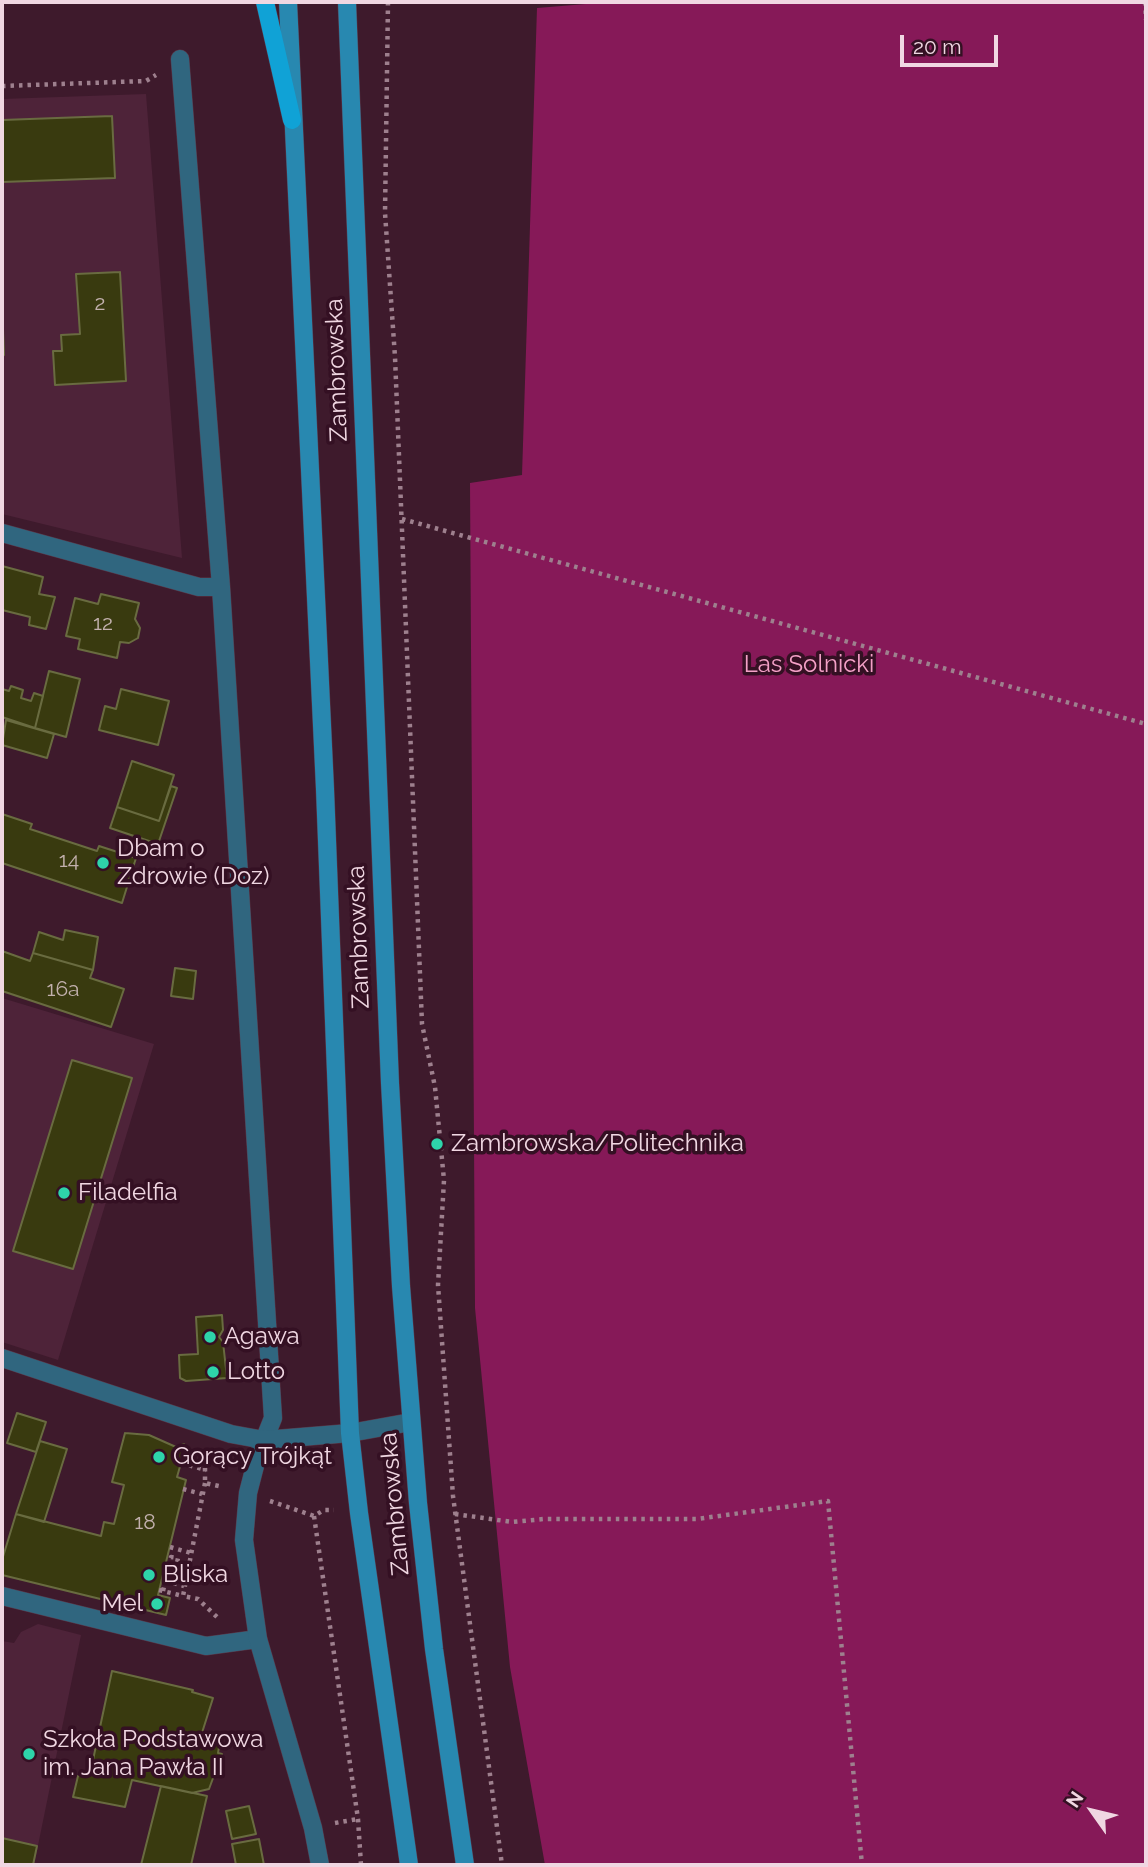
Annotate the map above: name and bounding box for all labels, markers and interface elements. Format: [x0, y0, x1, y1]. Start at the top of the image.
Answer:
scale bar [903, 21, 1001, 65]
text: 20 m [913, 34, 961, 59]
house number: 2 [95, 291, 105, 317]
street label: Zambrowska [320, 298, 354, 442]
house number: 12 [93, 611, 113, 637]
park label: Las Solnicki [744, 651, 874, 679]
place label: Dbam o Zdrowie (Doz) [117, 835, 269, 891]
house number: 14 [59, 848, 79, 874]
marker: Dbam o Zdrowie (Doz) [95, 855, 111, 871]
street label: Zambrowska [342, 865, 376, 1009]
house number: 16a [46, 977, 80, 1003]
place label: Zambrowska/Politechnika [451, 1130, 744, 1158]
marker: Zambrowska/Politechnika [429, 1136, 445, 1152]
place label: Filadelfia [78, 1179, 178, 1207]
marker: Filadelfia [56, 1185, 72, 1201]
place label: Agawa [224, 1323, 300, 1351]
marker: Agawa [202, 1329, 218, 1345]
place label: Lotto [227, 1358, 285, 1386]
marker: Lotto [205, 1364, 221, 1380]
street label: Zambrowska [374, 1431, 416, 1577]
place label: Gorący Trójkąt [173, 1443, 332, 1471]
marker: Gorący Trójkąt [151, 1449, 167, 1465]
house number: 18 [134, 1510, 156, 1536]
place label: Bliska [163, 1561, 228, 1589]
marker: Bliska [141, 1567, 157, 1583]
place label: Mel [102, 1590, 143, 1618]
marker: Mel [149, 1596, 165, 1612]
place label: Szkoła Podstawowa im. Jana Pawła II [43, 1726, 263, 1782]
marker: Szkoła Podstawowa im. Jana Pawła II [21, 1746, 37, 1762]
north arrow [1057, 1776, 1127, 1846]
text: N [1061, 1787, 1088, 1811]

